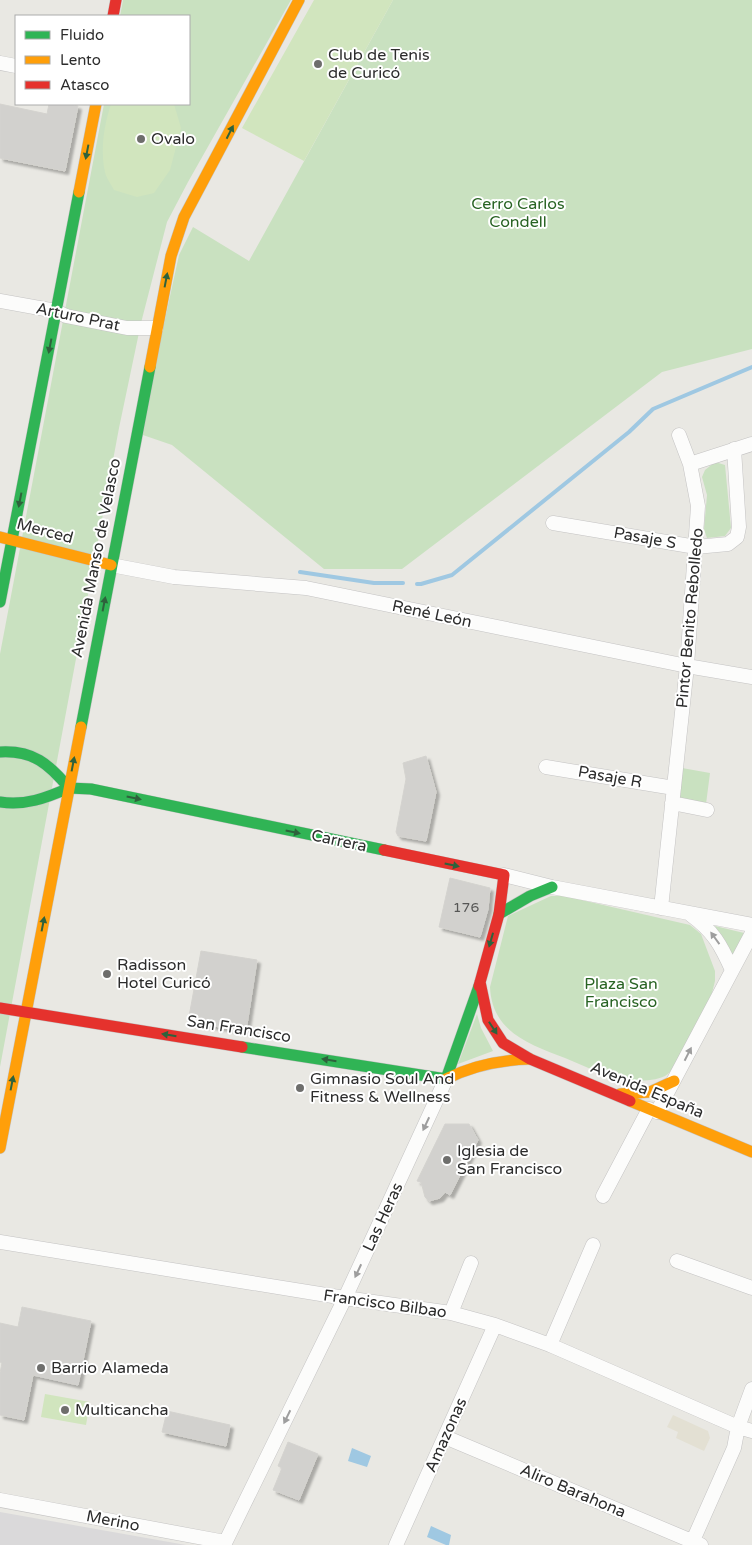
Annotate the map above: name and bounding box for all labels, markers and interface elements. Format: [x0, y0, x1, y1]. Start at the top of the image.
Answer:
legend [15, 15, 190, 105]
text: Fluido [60, 26, 104, 44]
place label: Club de Tenis de Curicó [328, 45, 430, 83]
text: Lento [60, 51, 101, 69]
marker: Club de Tenis de Curicó [312, 58, 324, 70]
text: Atasco [60, 76, 109, 94]
one-way arrow [226, 125, 234, 139]
place label: Ovalo [151, 129, 195, 149]
marker: Ovalo [135, 133, 147, 145]
one-way arrow [83, 144, 91, 160]
park label: Cerro Carlos Condell [471, 194, 565, 232]
one-way arrow [162, 271, 170, 287]
street label: Arturo Prat [34, 298, 122, 336]
one-way arrow [45, 338, 53, 354]
street label: Avenida Manso de Velasco [67, 456, 125, 660]
one-way arrow [16, 493, 24, 508]
street label: Merced [14, 514, 76, 548]
street label: Pasaje S [612, 523, 678, 553]
street label: Pintor Benito Rebolledo [672, 527, 708, 709]
one-way arrow [100, 596, 108, 612]
street label: René León [390, 596, 474, 632]
one-way arrow [70, 756, 78, 772]
street label: Pasaje R [576, 762, 644, 792]
one-way arrow [126, 795, 142, 803]
street label: Carrera [309, 825, 369, 857]
one-way arrow [285, 828, 301, 836]
one-way arrow [445, 861, 461, 869]
house number: 176 [453, 899, 479, 916]
one-way arrow [39, 916, 47, 931]
one-way arrow [710, 932, 721, 945]
one-way arrow [487, 933, 495, 948]
place label: Radisson Hotel Curicó [117, 955, 211, 993]
marker: Radisson Hotel Curicó [101, 968, 113, 980]
park label: Plaza San Francisco [584, 974, 658, 1012]
street label: San Francisco [185, 1011, 293, 1047]
one-way arrow [488, 1022, 498, 1035]
one-way arrow [160, 1030, 176, 1038]
one-way arrow [684, 1046, 692, 1061]
one-way arrow [321, 1056, 337, 1064]
street label: Avenida España [587, 1057, 707, 1123]
place label: Gimnasio Soul And Fitness & Wellness [310, 1069, 454, 1107]
one-way arrow [9, 1075, 17, 1091]
marker: Gimnasio Soul And Fitness & Wellness [294, 1082, 306, 1094]
one-way arrow [421, 1117, 429, 1131]
place label: Iglesia de San Francisco [457, 1141, 562, 1179]
marker: Iglesia de San Francisco [441, 1154, 453, 1166]
street label: Las Heras [358, 1179, 408, 1255]
one-way arrow [353, 1264, 361, 1278]
street label: Francisco Bilbao [322, 1285, 448, 1323]
place label: Barrio Alameda [51, 1358, 169, 1378]
marker: Barrio Alameda [35, 1362, 47, 1374]
street label: Amazonas [421, 1395, 471, 1475]
place label: Multicancha [75, 1400, 169, 1420]
marker: Multicancha [59, 1404, 71, 1416]
one-way arrow [282, 1410, 290, 1424]
street label: Aliro Barahona [517, 1460, 629, 1522]
street label: Merino [85, 1506, 141, 1536]

